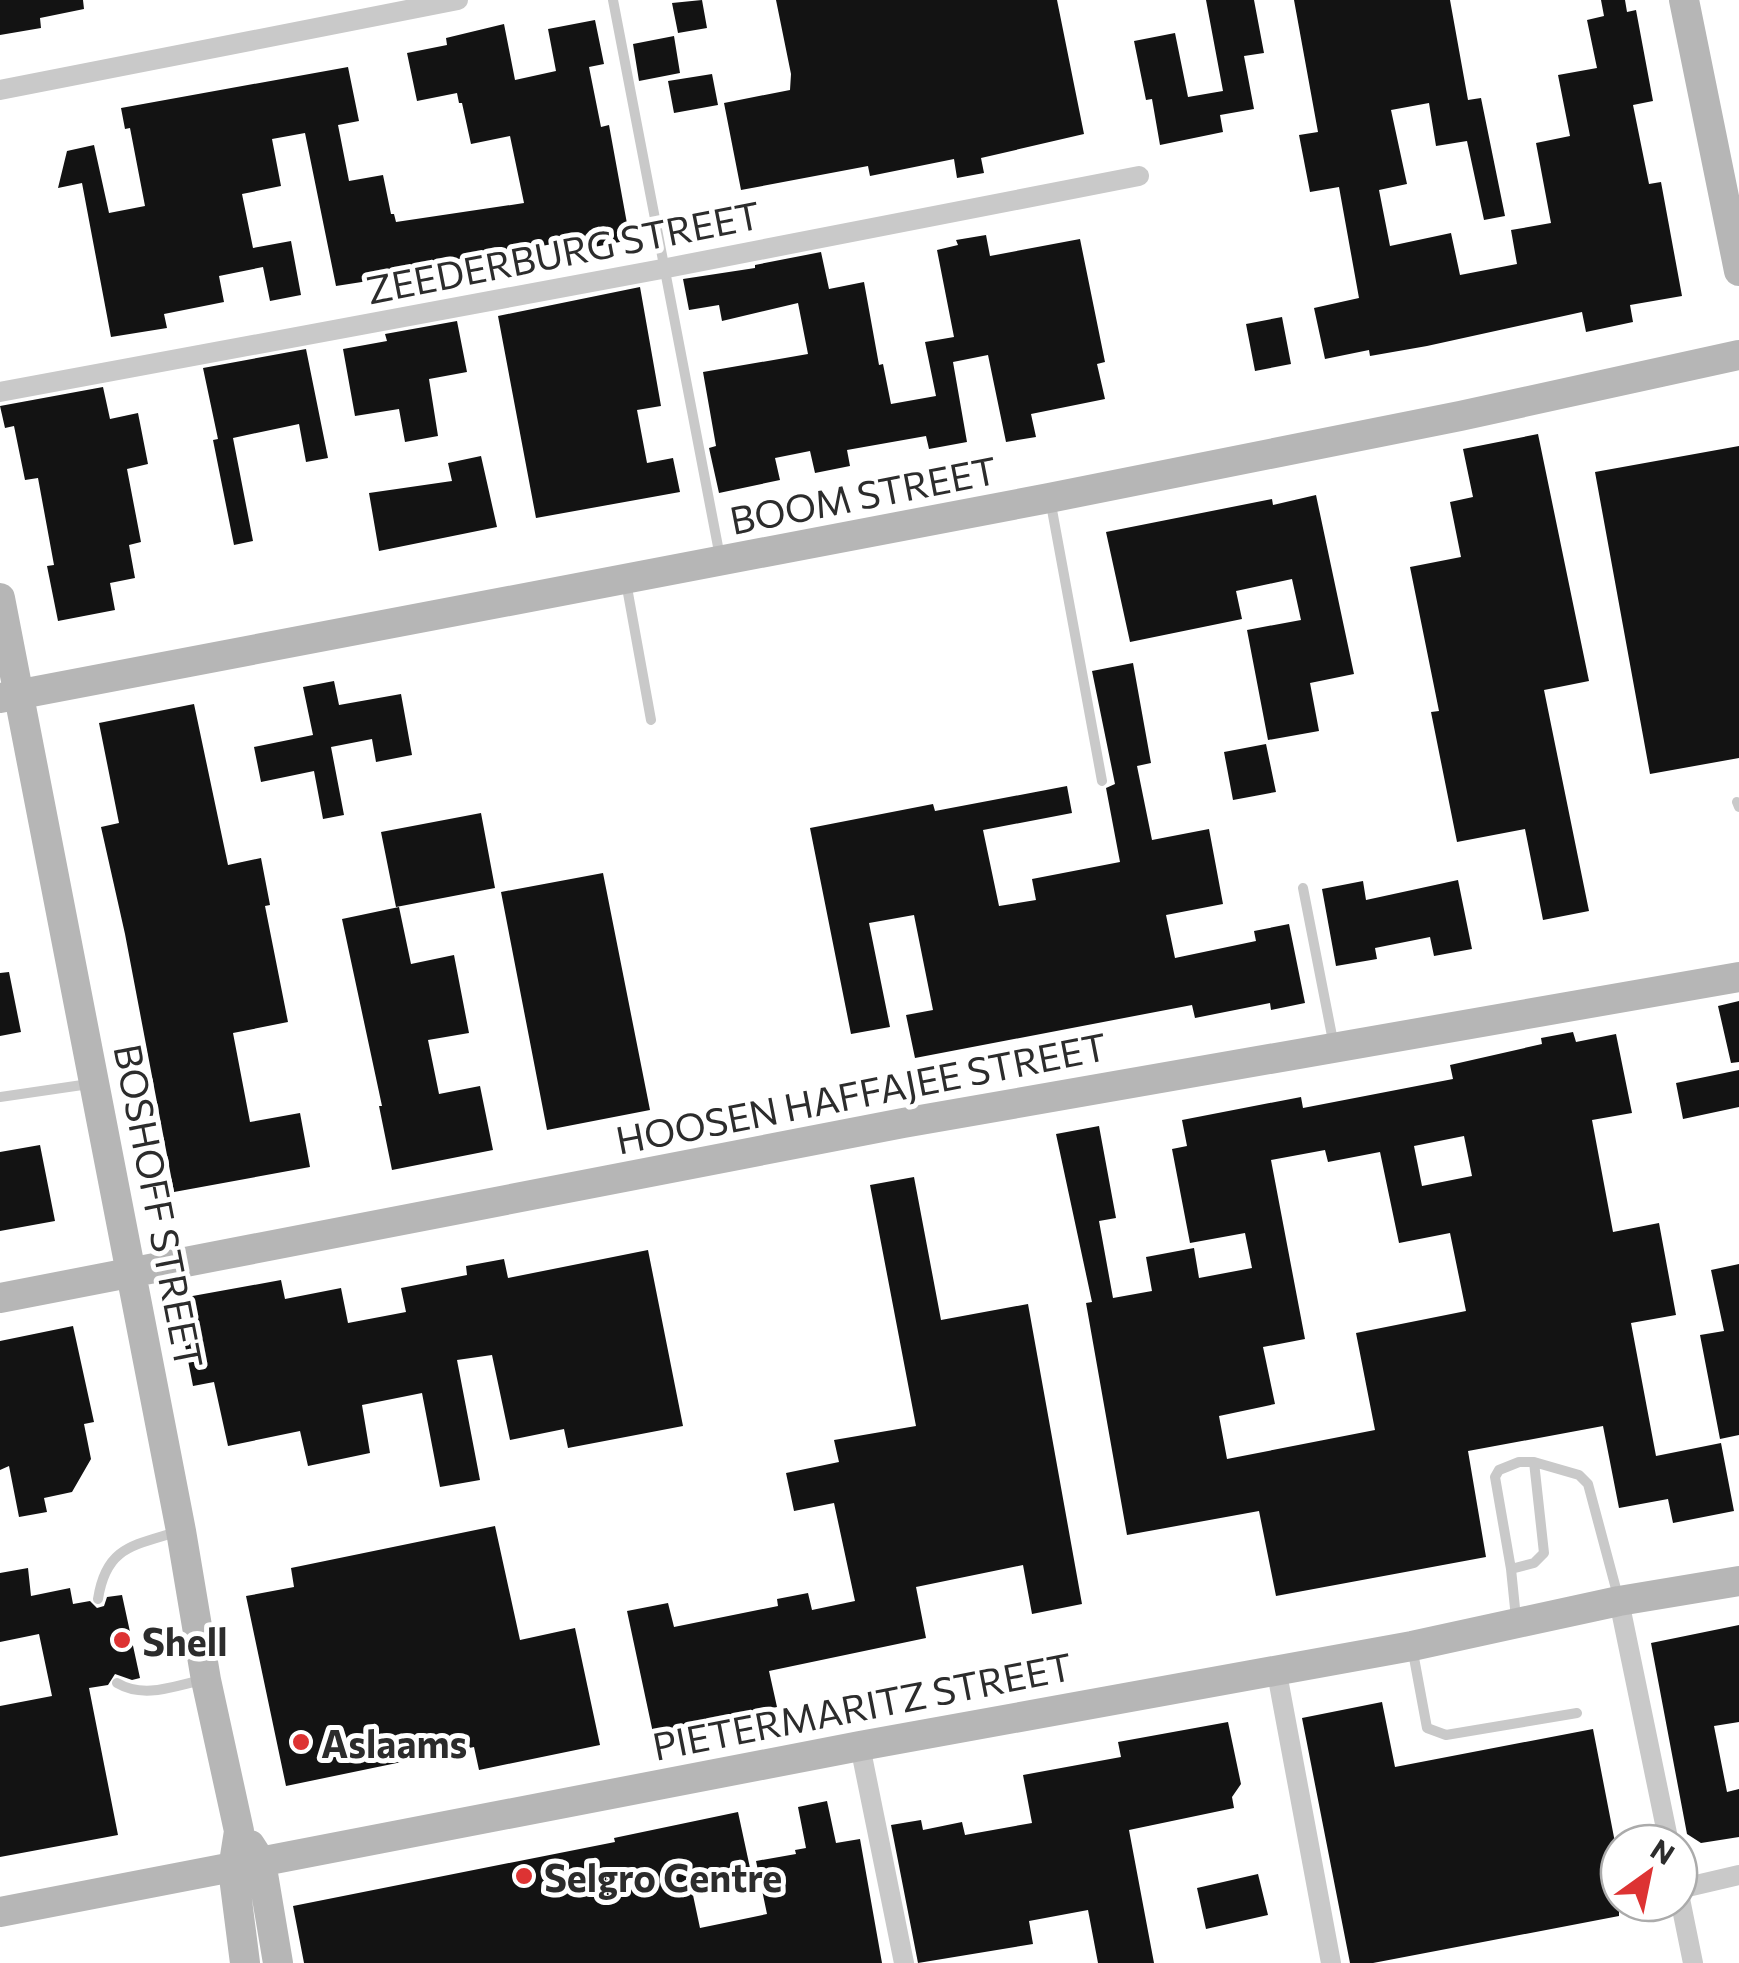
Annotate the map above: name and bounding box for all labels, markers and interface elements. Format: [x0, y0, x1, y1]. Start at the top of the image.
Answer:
street label: ZEEDERBURG STREET [362, 190, 764, 312]
street label: BOOM STREET [726, 445, 1000, 543]
street label: HOOSEN HAFFAJEE STREET [612, 1021, 1110, 1163]
street label: BOSHOFF STREET [106, 1040, 214, 1372]
place label: Shell [142, 1617, 228, 1664]
marker: Shell [111, 1629, 133, 1651]
street label: PIETERMARITZ STREET [648, 1641, 1076, 1769]
place label: Aslaams [321, 1719, 467, 1766]
marker: Aslaams [290, 1731, 312, 1753]
north arrow [1599, 1823, 1699, 1923]
text: N [1645, 1831, 1681, 1871]
place label: Selgro Centre [544, 1853, 782, 1900]
marker: Selgro Centre [513, 1865, 535, 1887]

